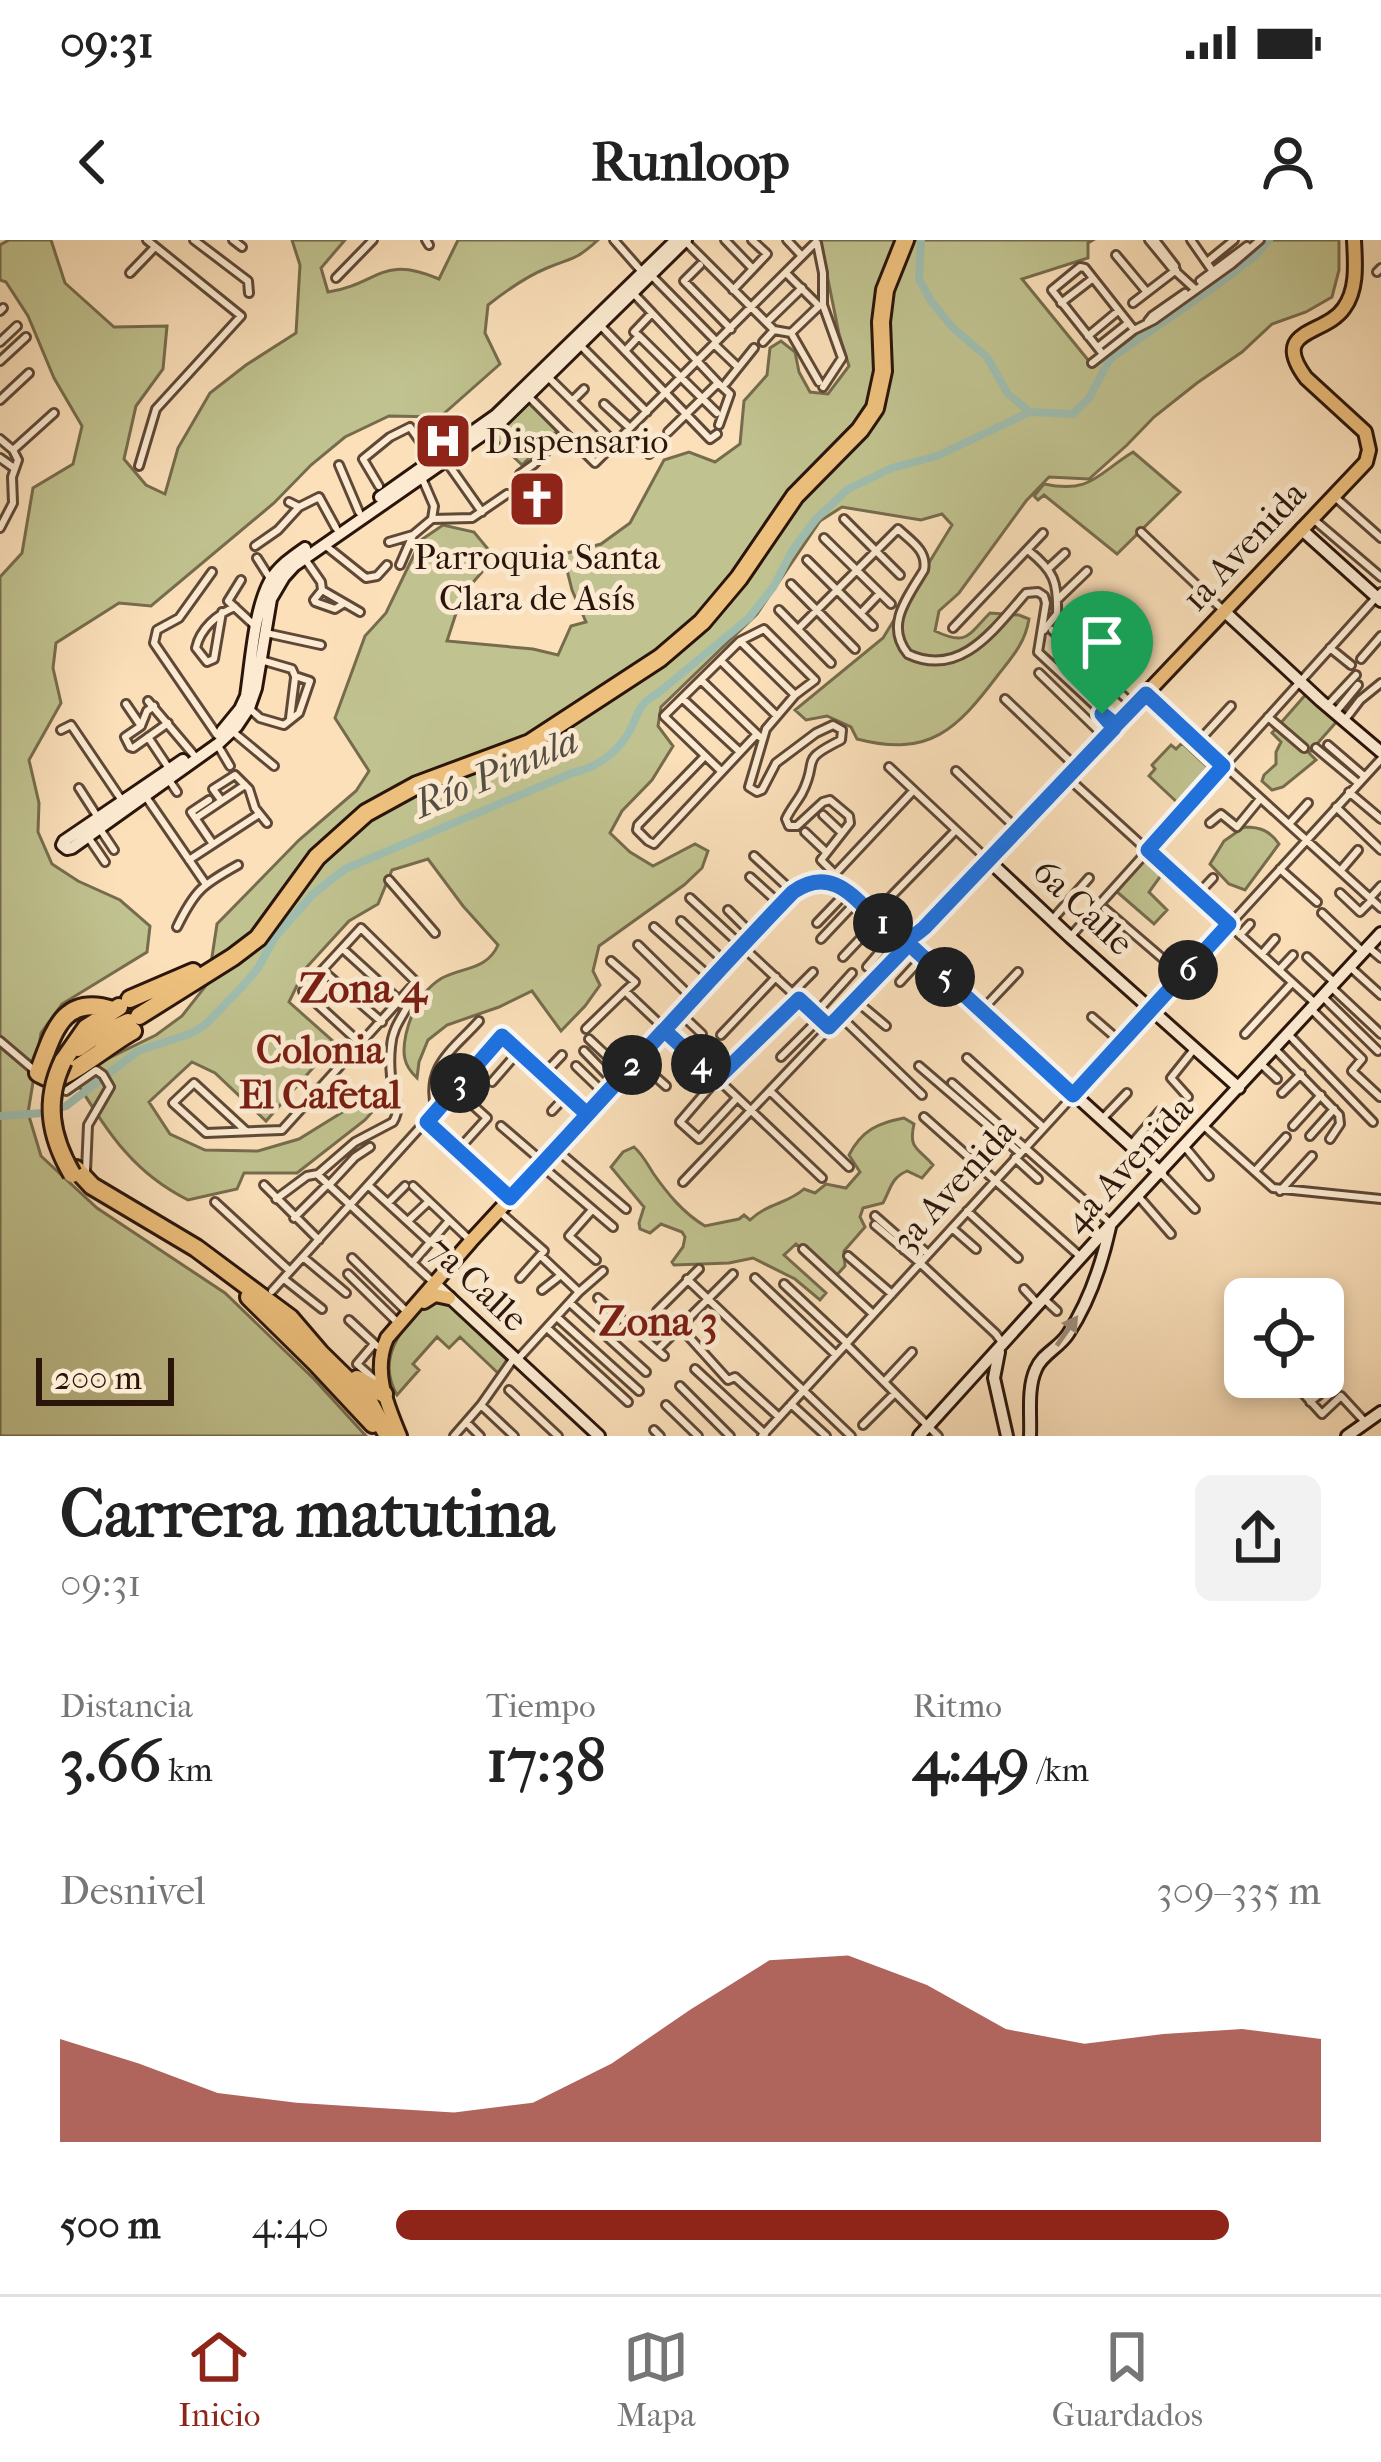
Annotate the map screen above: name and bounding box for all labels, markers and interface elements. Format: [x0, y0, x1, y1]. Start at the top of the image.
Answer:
text: 09:31 [60, 16, 154, 69]
icon: back [60, 129, 126, 195]
icon: person [1255, 129, 1321, 195]
text: Runloop [591, 131, 790, 194]
hospital icon: Dispensario [412, 410, 474, 472]
place label: Dispensario [485, 420, 669, 462]
church icon: Parroquia Santa Clara de Asís [506, 468, 568, 530]
street label: 1a Avenida [1173, 472, 1315, 620]
place label: Parroquia Santa Clara de Asís [414, 536, 660, 619]
pin [1051, 591, 1153, 714]
icon: arrive [1069, 609, 1135, 675]
water label: Río Pinula [404, 717, 585, 828]
street label: 6a Calle [1024, 850, 1142, 964]
pin: 1 [853, 893, 913, 953]
text: 1 [877, 903, 889, 942]
pin: 6 [1158, 940, 1218, 1000]
pin: 5 [915, 947, 975, 1007]
text: 6 [1179, 950, 1197, 989]
text: 5 [938, 957, 952, 996]
district label: Zona 4 [299, 964, 429, 1014]
district label: Colonia El Cafetal [239, 1027, 401, 1118]
pin: 4 [671, 1034, 731, 1094]
pin: 2 [602, 1035, 662, 1095]
text: 4 [691, 1044, 711, 1083]
text: 2 [624, 1045, 640, 1084]
pin: 3 [430, 1053, 490, 1113]
text: 3 [453, 1063, 467, 1102]
street label: 4a Avenida [1054, 1087, 1202, 1241]
street label: 3a Avenida [883, 1110, 1025, 1260]
street label: 7a Calle [420, 1228, 536, 1340]
map controls [1224, 1278, 1344, 1398]
button: locate [1224, 1278, 1344, 1398]
district label: Zona 3 [598, 1297, 718, 1346]
one-way arrow [1054, 1315, 1077, 1347]
scale bar [36, 1352, 174, 1405]
text: 200 m [54, 1359, 142, 1398]
button: share [1195, 1475, 1321, 1601]
text: Carrera matutina [60, 1476, 554, 1553]
text: 09:31 [60, 1560, 141, 1606]
text: Distancia [60, 1687, 193, 1726]
text: Tiempo [486, 1687, 596, 1726]
text: Ritmo [913, 1687, 1002, 1726]
text: 3.66 [60, 1726, 161, 1797]
text: 17:38 [486, 1726, 606, 1797]
text: 4:49 [913, 1726, 1030, 1797]
text: km [161, 1751, 213, 1790]
text: /km [1030, 1751, 1089, 1790]
text: Desnivel [60, 1868, 206, 1914]
text: 309–335 m [1156, 1868, 1321, 1914]
text: 500 m [60, 2202, 161, 2248]
text: 4:40 [252, 2202, 329, 2248]
tab: Inicio [178, 2324, 261, 2435]
tab: Mapa [617, 2324, 695, 2435]
tab: Guardados [1052, 2324, 1203, 2435]

